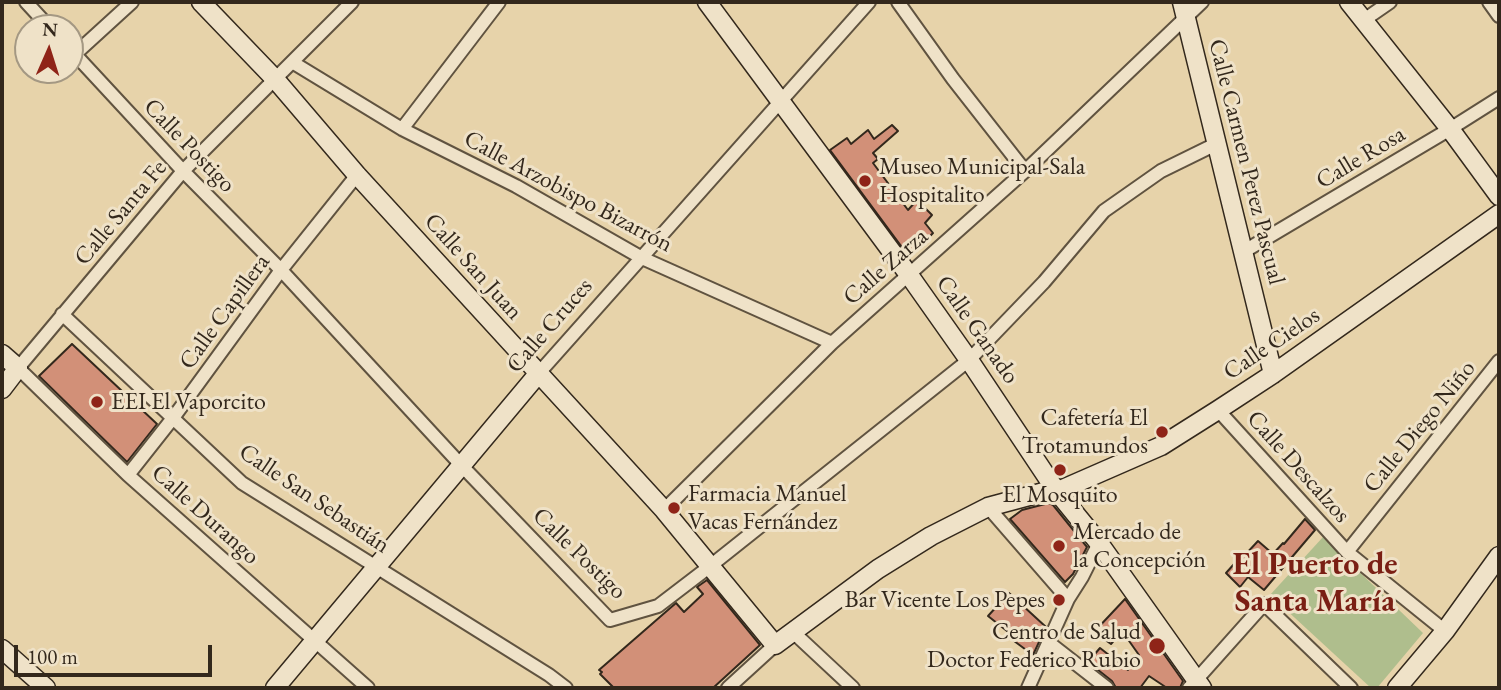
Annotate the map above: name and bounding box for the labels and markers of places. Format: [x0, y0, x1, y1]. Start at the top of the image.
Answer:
place label: Museo Municipal-Sala Hospitalito [879, 153, 1085, 209]
marker: Museo Municipal-Sala Hospitalito [857, 173, 873, 189]
place label: EEI El Vaporcito [111, 388, 266, 416]
marker: EEI El Vaporcito [89, 394, 105, 410]
place label: Cafetería El Trotamundos [1022, 404, 1148, 460]
marker: Cafetería El Trotamundos [1154, 424, 1170, 440]
marker: El Mosquito [1052, 462, 1068, 478]
place label: Farmacia Manuel Vacas Fernández [688, 480, 847, 536]
place label: El Mosquito [1002, 481, 1118, 509]
marker: Farmacia Manuel Vacas Fernández [666, 500, 682, 516]
place label: Mercado de la Concepción [1073, 518, 1206, 574]
marker: Mercado de la Concepción [1051, 538, 1067, 554]
place label: Bar Vicente Los Pepes [845, 586, 1045, 614]
marker: Bar Vicente Los Pepes [1051, 592, 1067, 608]
place label: Centro de Salud Doctor Federico Rubio [927, 618, 1141, 674]
marker: Centro de Salud Doctor Federico Rubio [1147, 636, 1167, 656]

